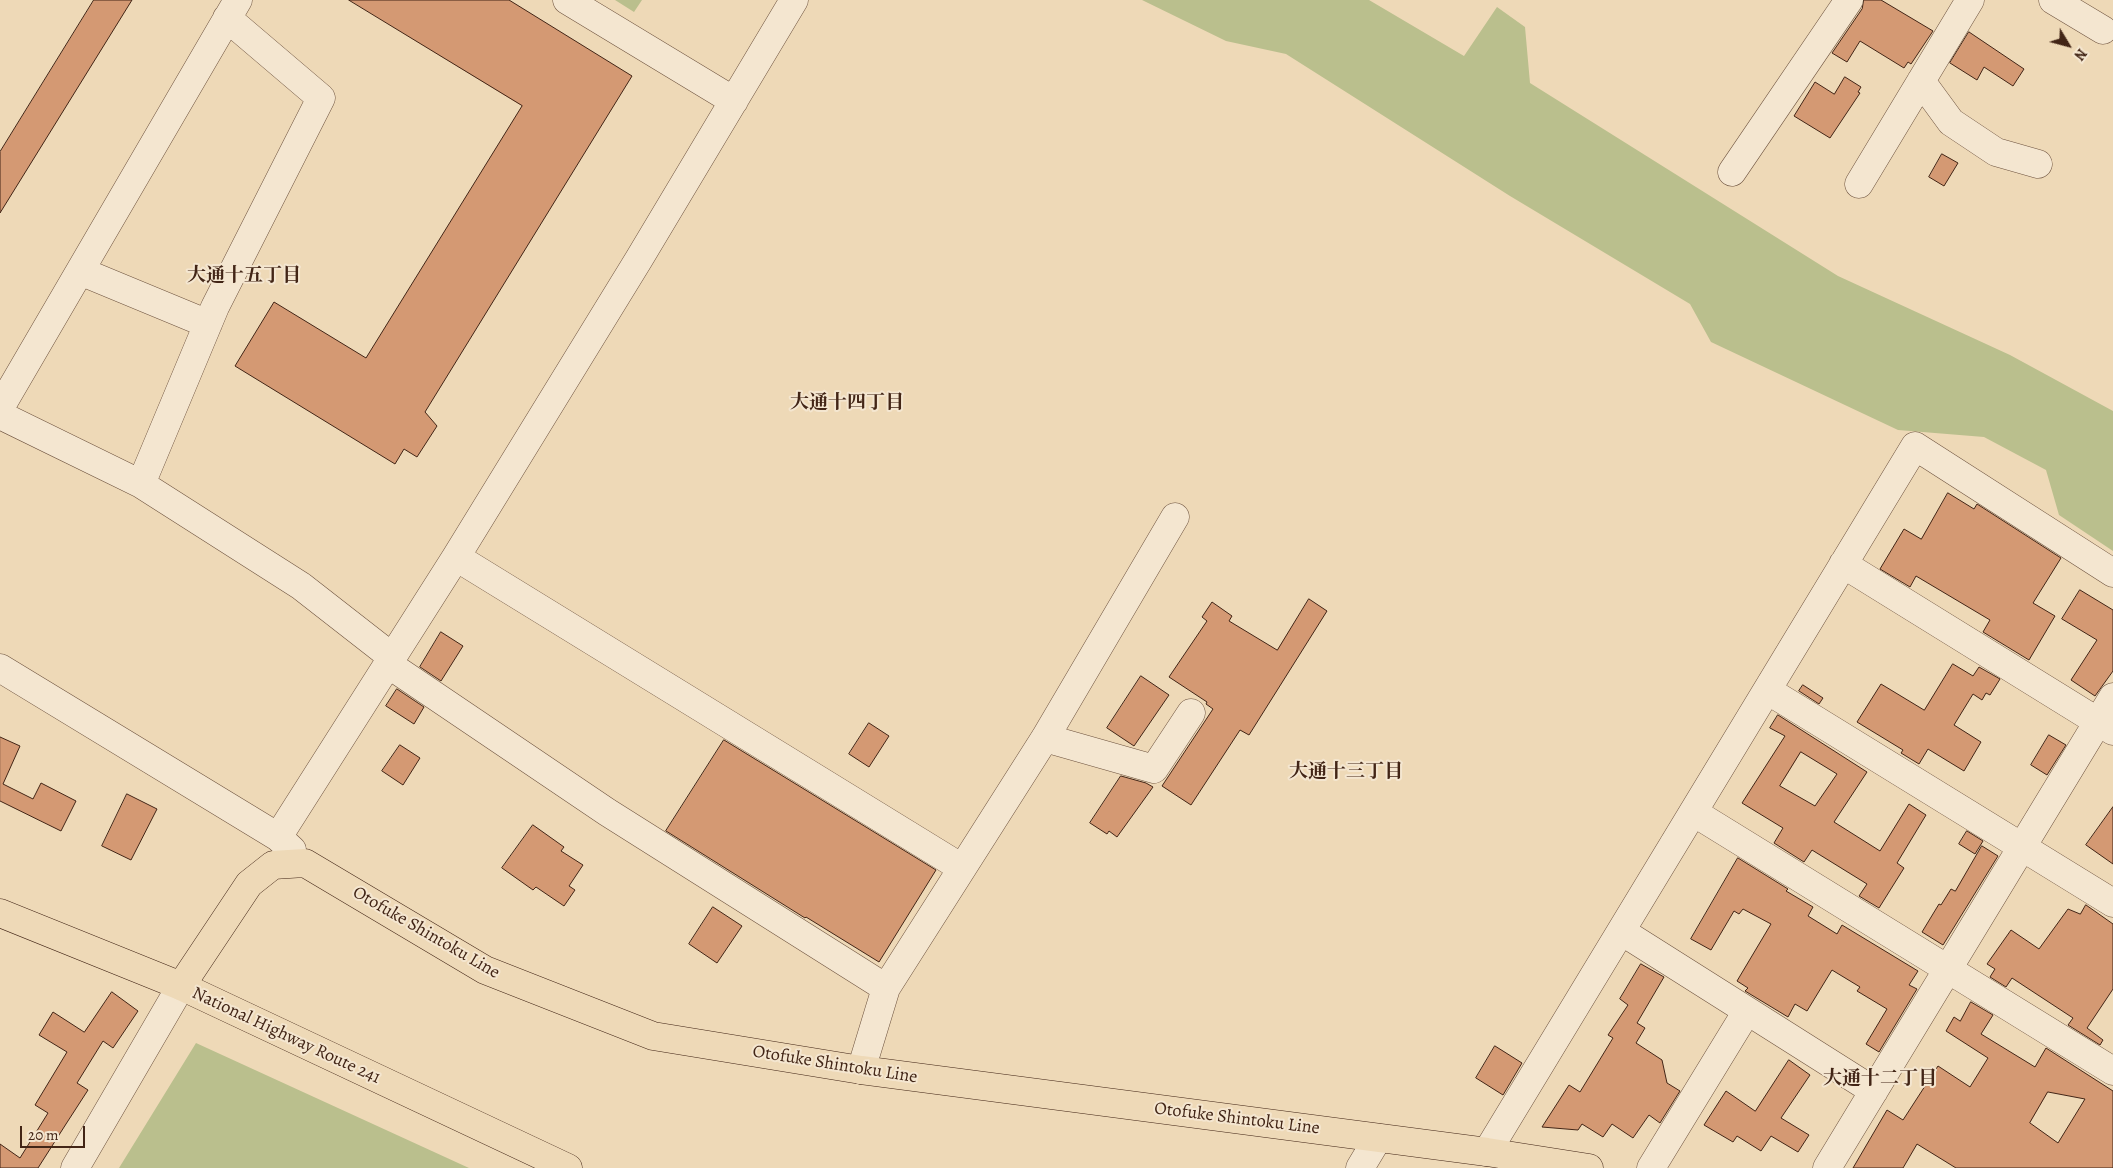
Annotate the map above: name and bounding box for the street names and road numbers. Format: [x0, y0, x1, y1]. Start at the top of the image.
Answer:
street label: Otofuke Shintoku Line [349, 882, 503, 984]
street label: National Highway Route 241 [188, 983, 384, 1089]
street label: Otofuke Shintoku Line [751, 1041, 919, 1089]
street label: Otofuke Shintoku Line [1153, 1098, 1321, 1140]

